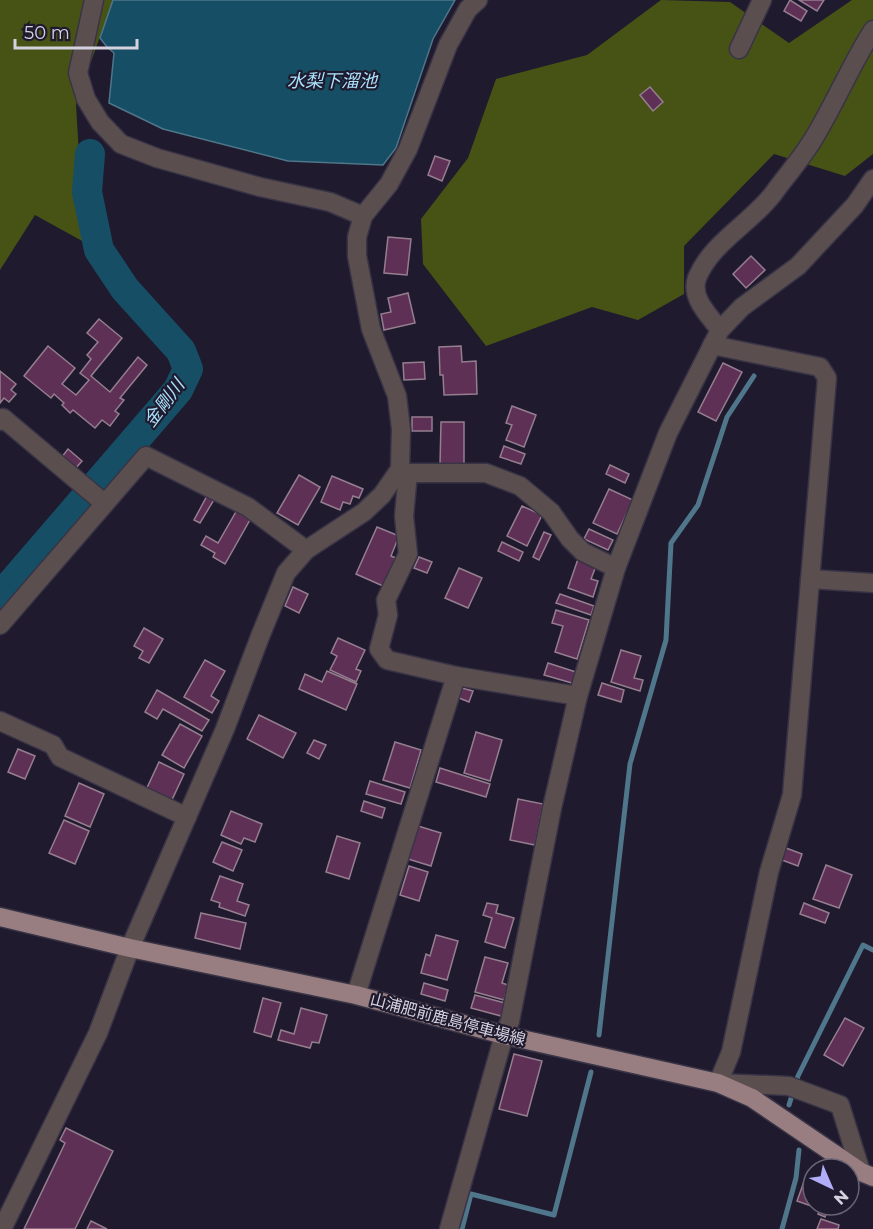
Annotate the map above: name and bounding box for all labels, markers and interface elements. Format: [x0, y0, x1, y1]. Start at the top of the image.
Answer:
scale bar [15, 12, 136, 50]
text: 50 m [24, 22, 70, 44]
water label: 水梨下溜池 [287, 70, 379, 92]
water label: 金剛川 [139, 373, 190, 431]
street label: 山浦肥前鹿島停車場線 [368, 990, 528, 1049]
north arrow [801, 1157, 861, 1217]
text: N [830, 1186, 852, 1209]

